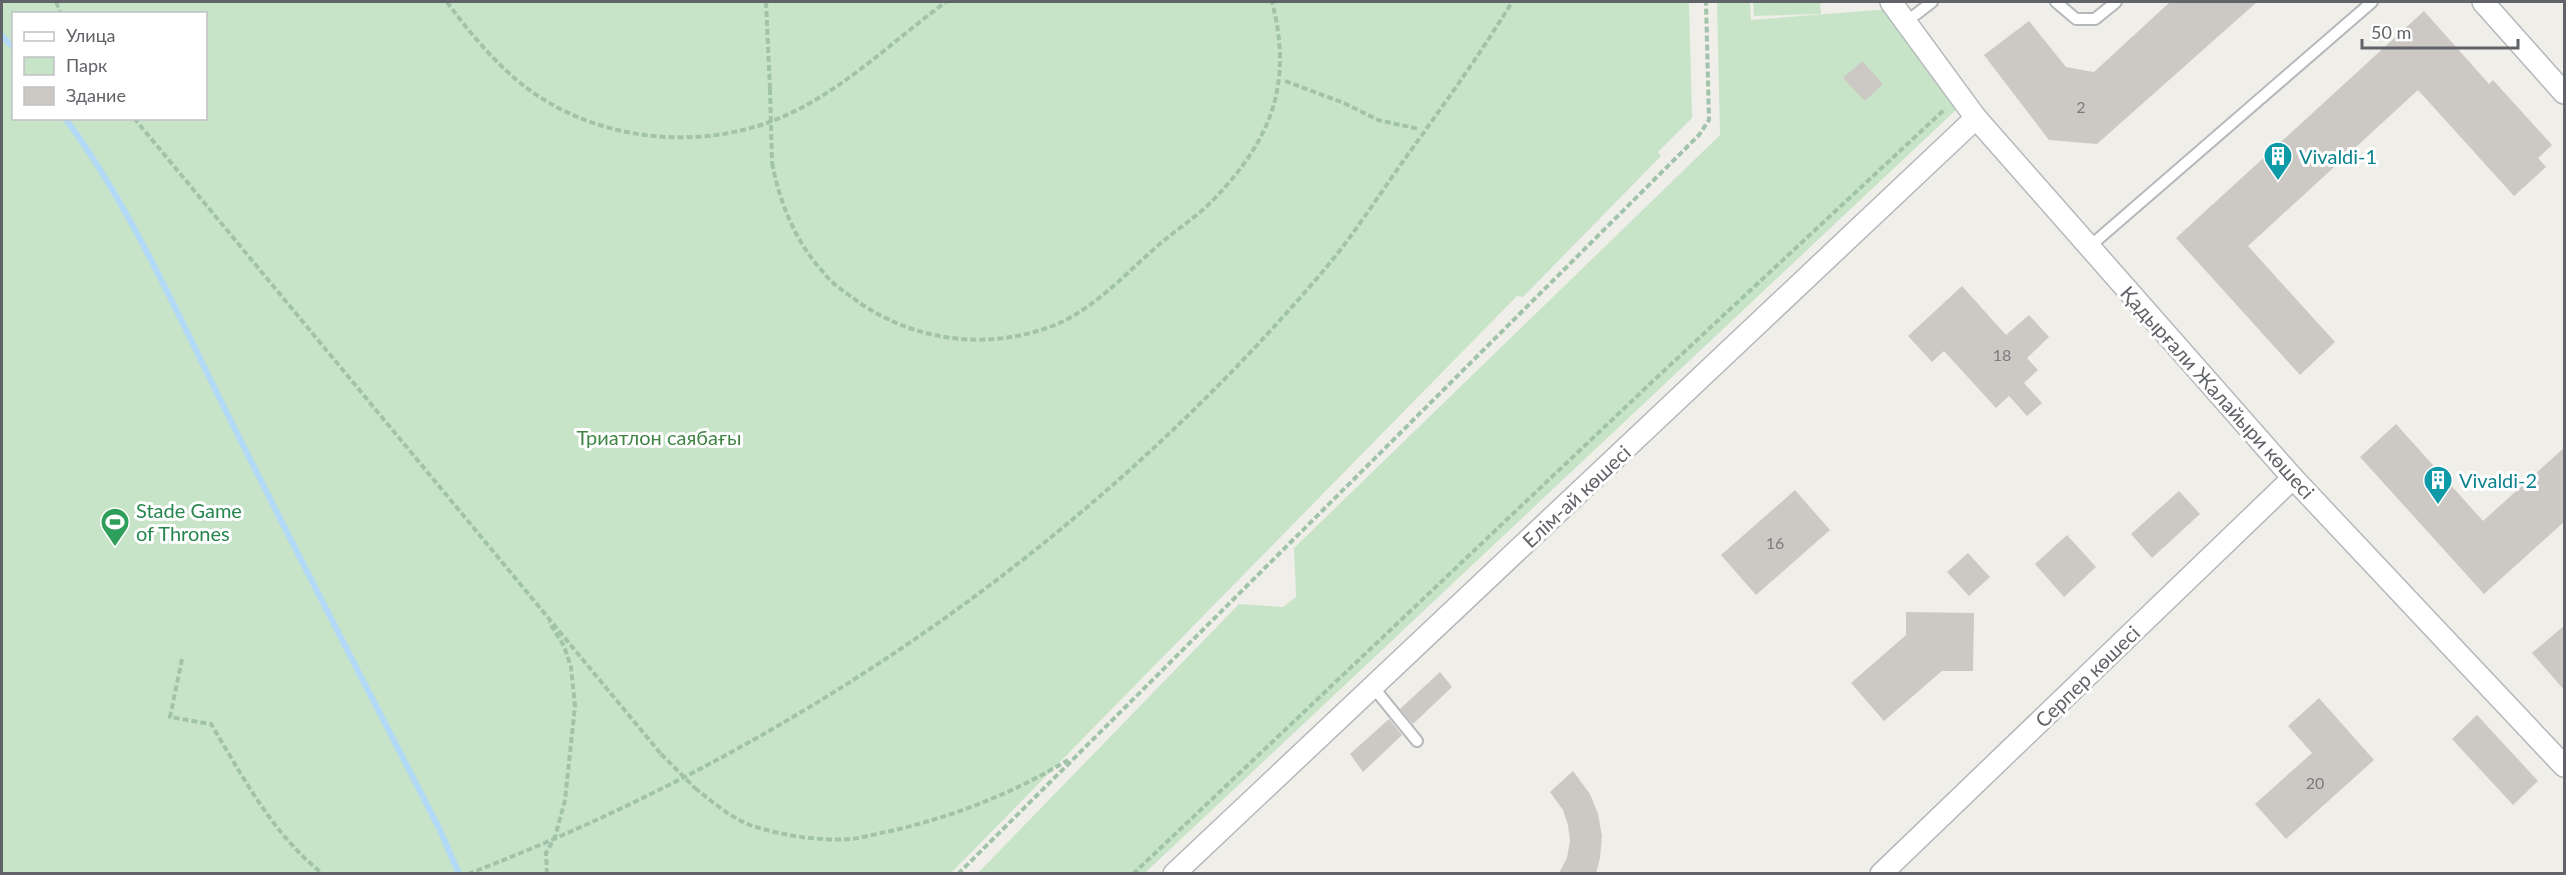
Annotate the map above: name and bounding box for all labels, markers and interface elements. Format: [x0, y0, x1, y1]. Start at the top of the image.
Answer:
legend [12, 12, 207, 120]
scale bar [2362, 12, 2518, 50]
text: 50 m [2371, 21, 2411, 43]
text: Улица [66, 24, 116, 46]
text: Парк [66, 54, 108, 76]
text: Здание [66, 84, 126, 106]
house number: 2 [2076, 97, 2086, 116]
building icon: Vivaldi-1 [2262, 140, 2294, 182]
place label: Vivaldi-1 [2299, 144, 2377, 168]
street label: Қадырғали Жалайыри көшесі [2116, 281, 2320, 503]
house number: 18 [1993, 345, 2011, 364]
park label: Триатлон саябағы [576, 425, 742, 449]
street label: Елім-ай көшесі [1517, 440, 1635, 552]
building icon: Vivaldi-2 [2422, 464, 2454, 506]
place label: Vivaldi-2 [2459, 468, 2537, 492]
place label: Stade Game of Thrones [136, 498, 242, 545]
sports icon: Stade Game of Thrones [99, 506, 131, 548]
house number: 16 [1766, 533, 1784, 552]
street label: Серпер көшесі [2030, 620, 2144, 732]
house number: 20 [2306, 773, 2324, 792]

